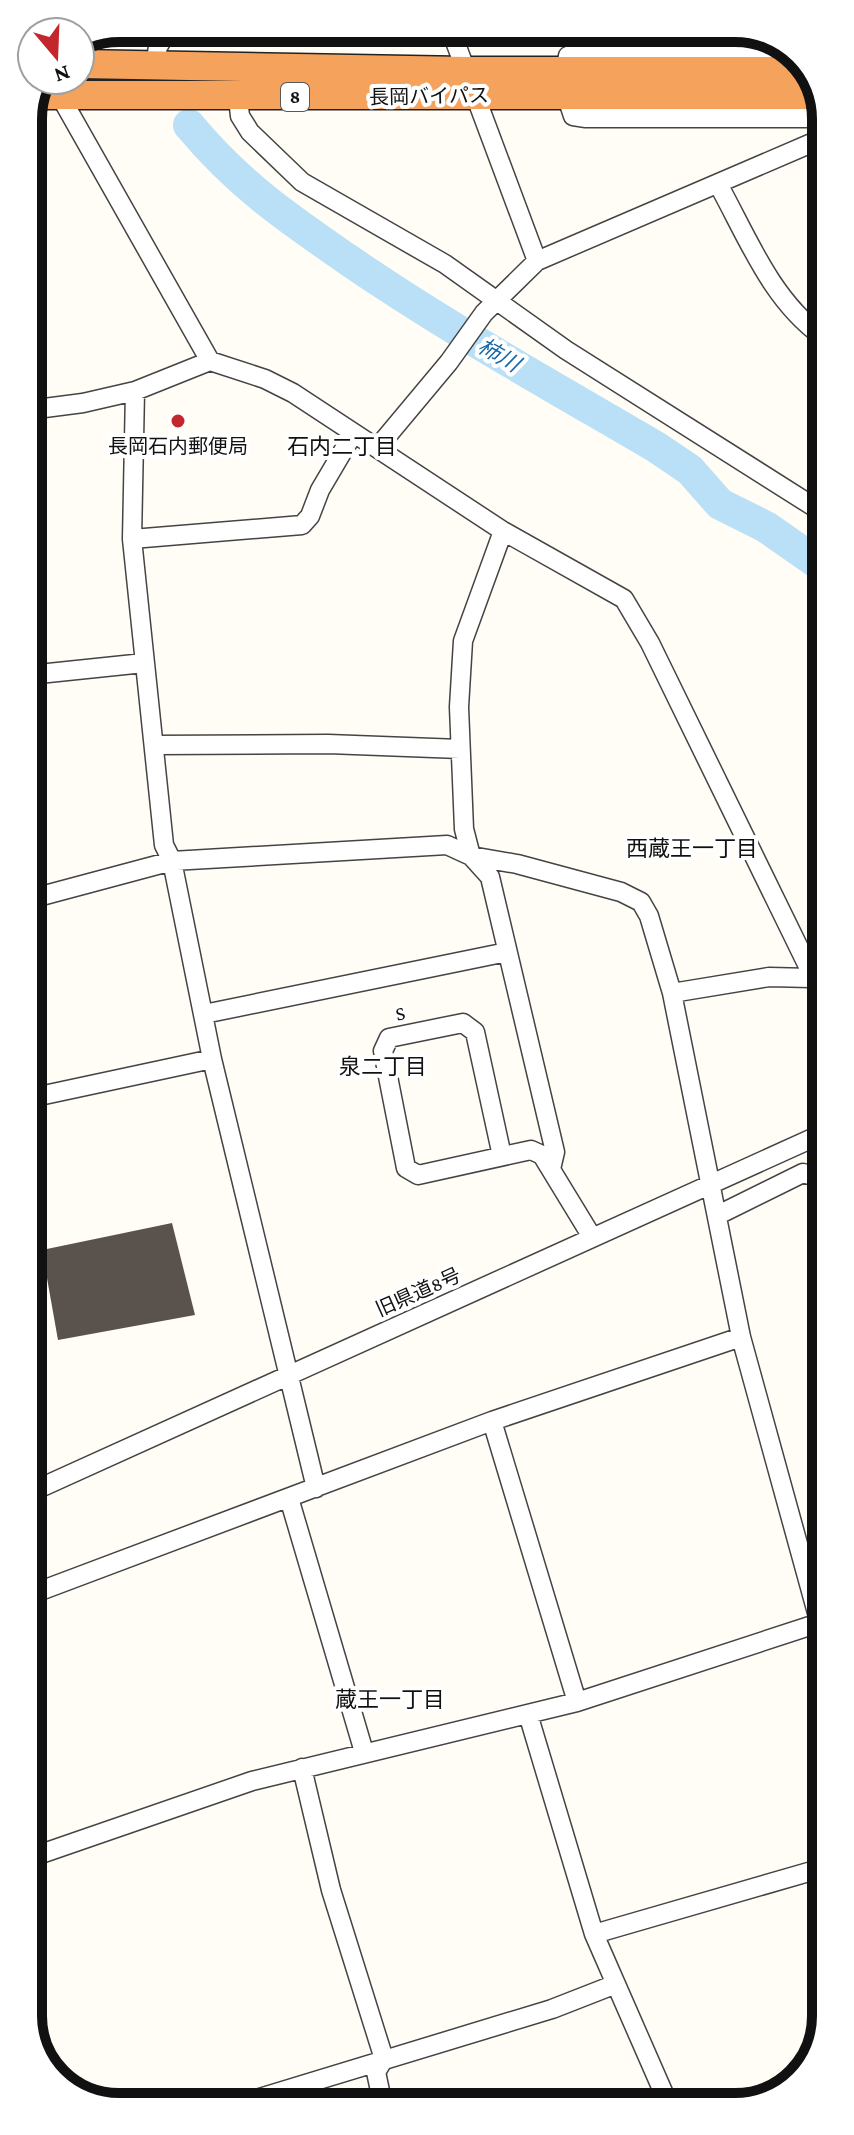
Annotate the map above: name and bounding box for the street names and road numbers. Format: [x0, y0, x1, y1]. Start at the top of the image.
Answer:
road number: 8 [281, 83, 309, 111]
street label: 長岡バイパス [369, 84, 489, 108]
street label: S [393, 1001, 407, 1025]
street label: 旧県道8号 [372, 1263, 464, 1321]

